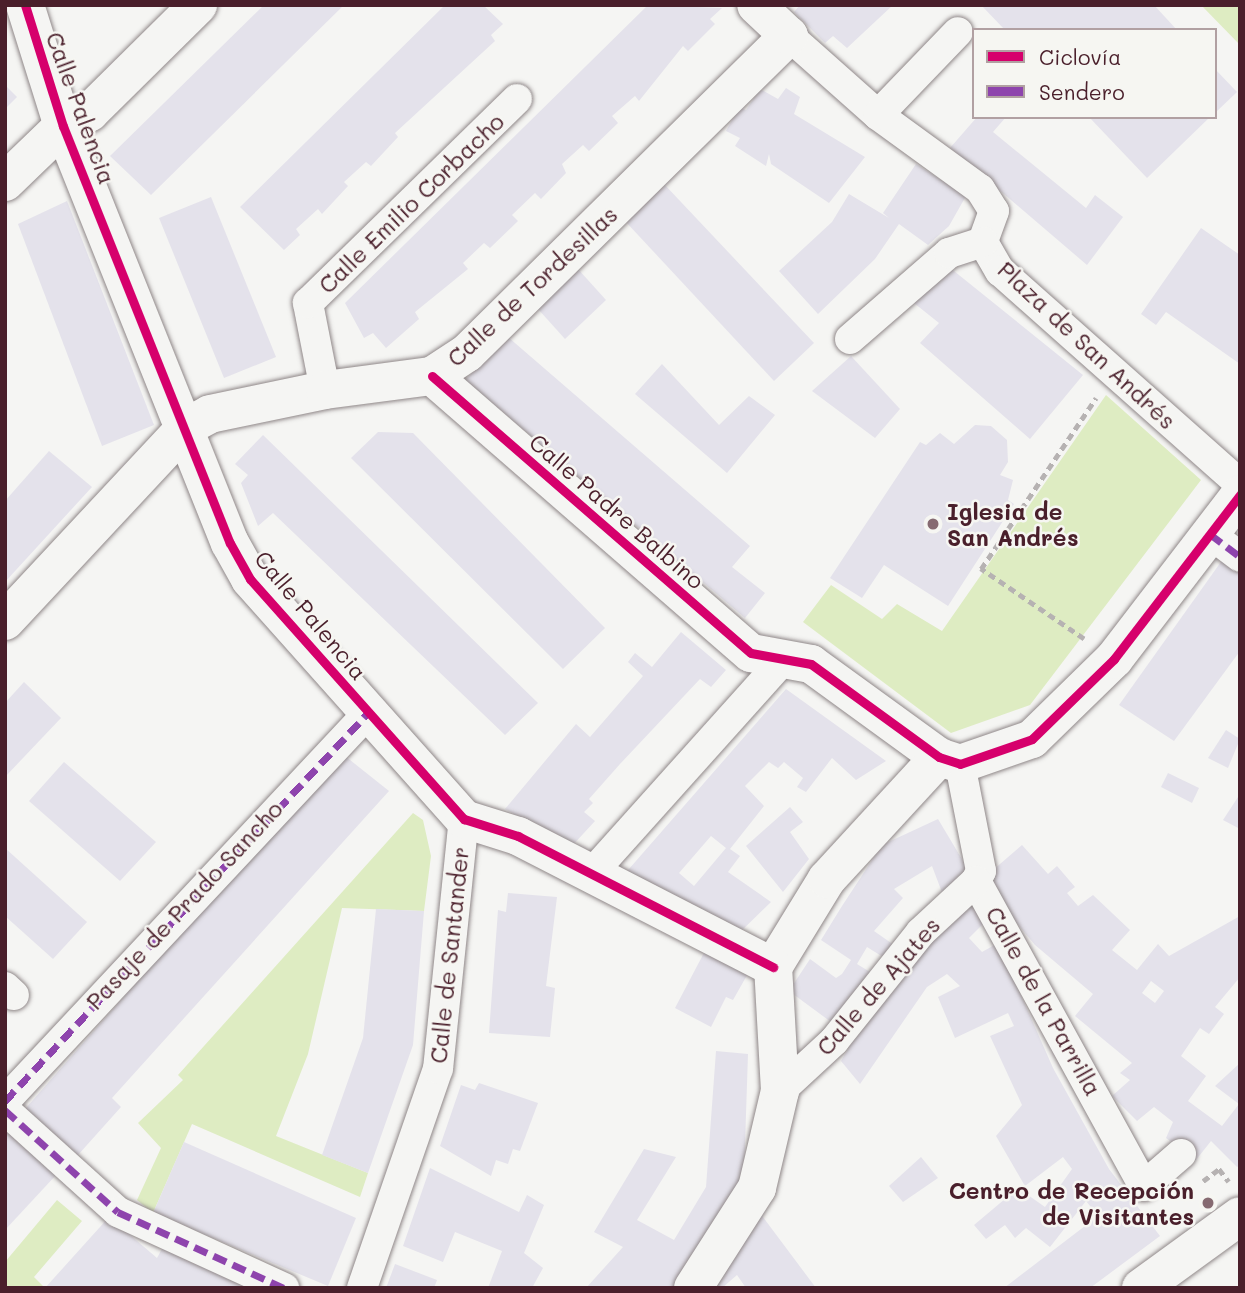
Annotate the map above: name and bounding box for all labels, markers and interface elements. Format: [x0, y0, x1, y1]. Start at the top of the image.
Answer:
street label: Calle Palencia [41, 28, 121, 188]
legend [972, 28, 1217, 119]
text: Ciclovía [1039, 43, 1121, 70]
text: Sendero [1039, 78, 1125, 105]
street label: Calle Emilio Corbacho [313, 107, 509, 299]
street label: Calle de Tordesillas [441, 200, 623, 372]
street label: Plaza de San Andrés [992, 256, 1182, 434]
street label: Calle Padre Balbino [524, 428, 710, 594]
place label: Iglesia de San Andrés [947, 497, 1079, 551]
marker: Iglesia de San Andrés [925, 516, 941, 532]
street label: Calle Palencia [249, 545, 373, 685]
street label: Pasaje de Prado Sancho [80, 795, 288, 1015]
street label: Calle de Santander [424, 845, 474, 1065]
street label: Calle de la Parrilla [981, 902, 1107, 1100]
street label: Calle de Ajates [811, 911, 945, 1061]
place label: Centro de Recepción de Visitantes [949, 1176, 1194, 1230]
marker: Centro de Recepción de Visitantes [1200, 1195, 1216, 1211]

